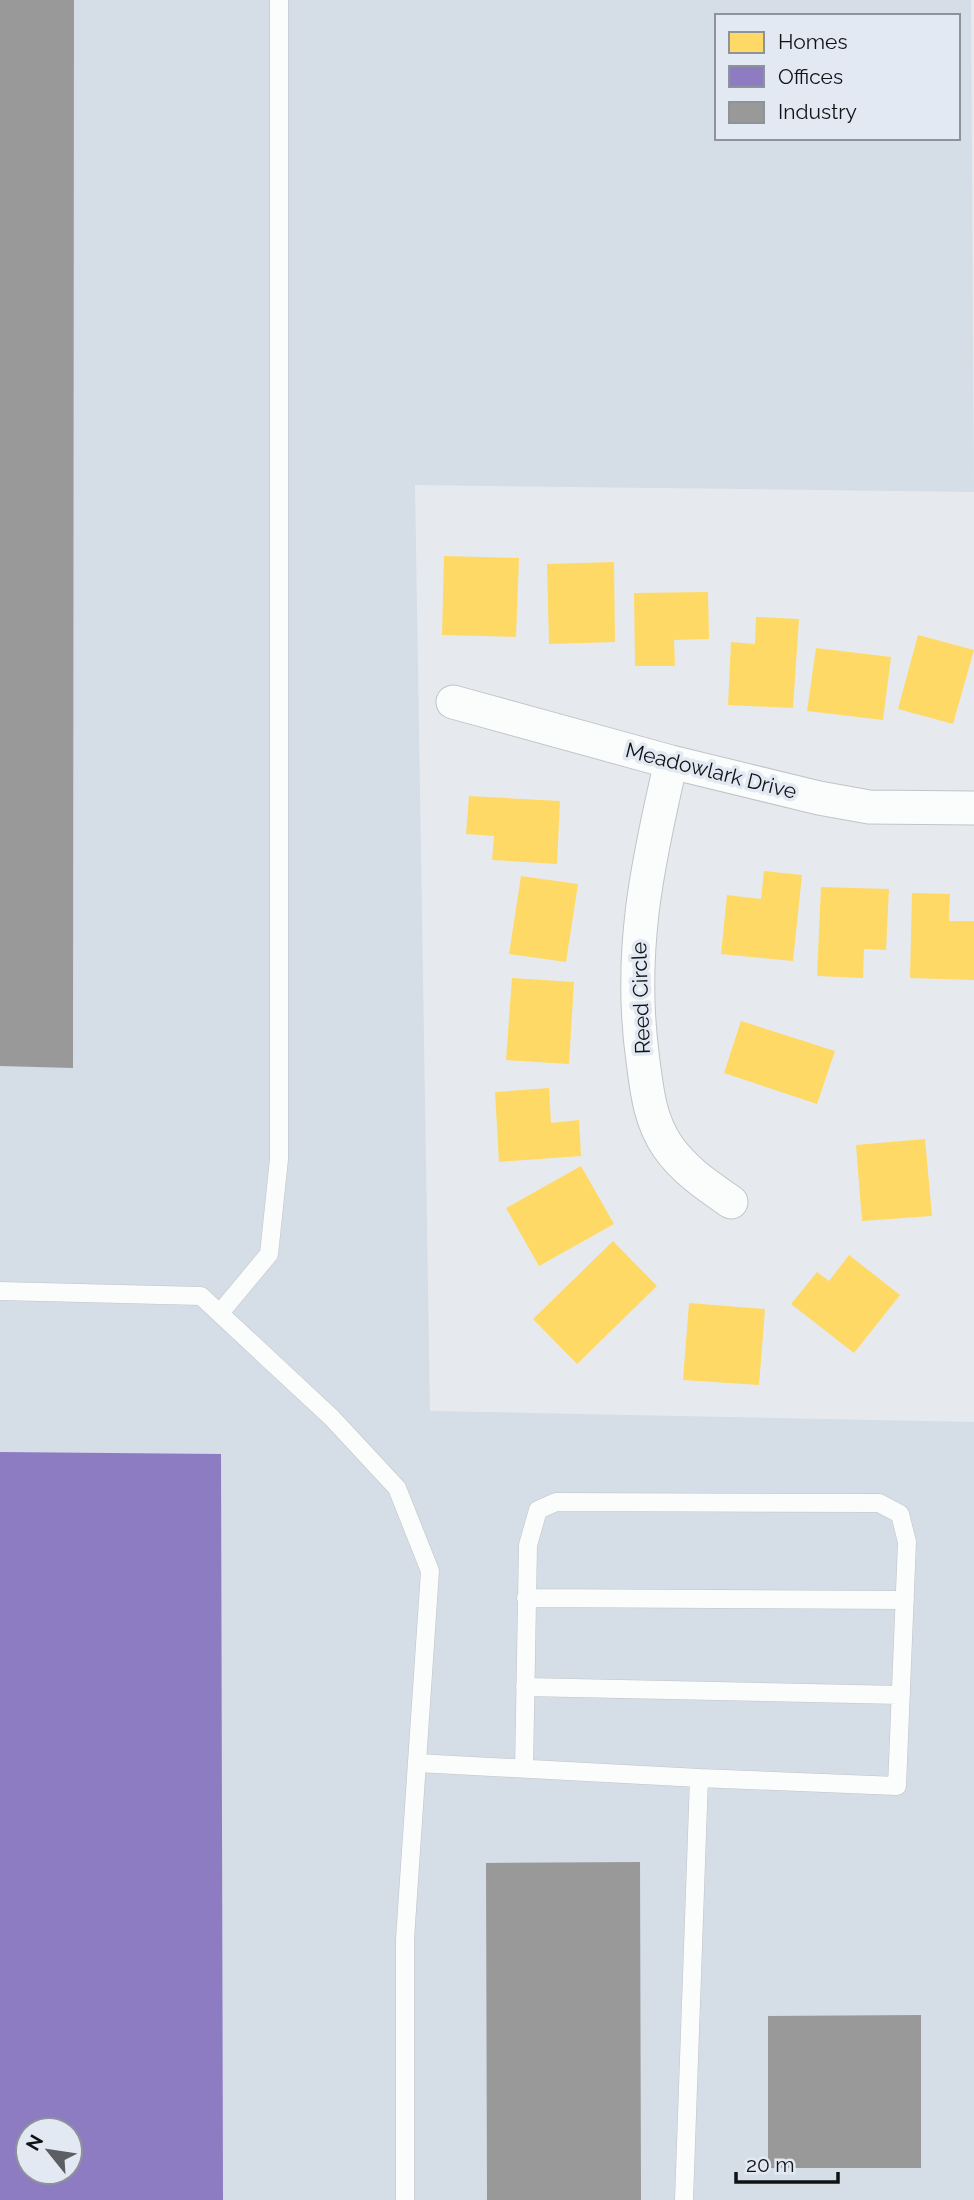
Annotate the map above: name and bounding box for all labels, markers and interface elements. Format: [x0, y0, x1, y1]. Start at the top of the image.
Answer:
legend [715, 14, 960, 140]
text: Homes [778, 29, 848, 54]
text: Offices [778, 64, 843, 89]
text: Industry [778, 99, 857, 124]
street label: Meadowlark Drive [623, 737, 799, 804]
street label: Reed Circle [626, 942, 655, 1054]
north arrow [14, 2116, 84, 2186]
text: N [21, 2131, 47, 2154]
scale bar [736, 2140, 838, 2184]
text: 20 m [746, 2152, 794, 2177]

